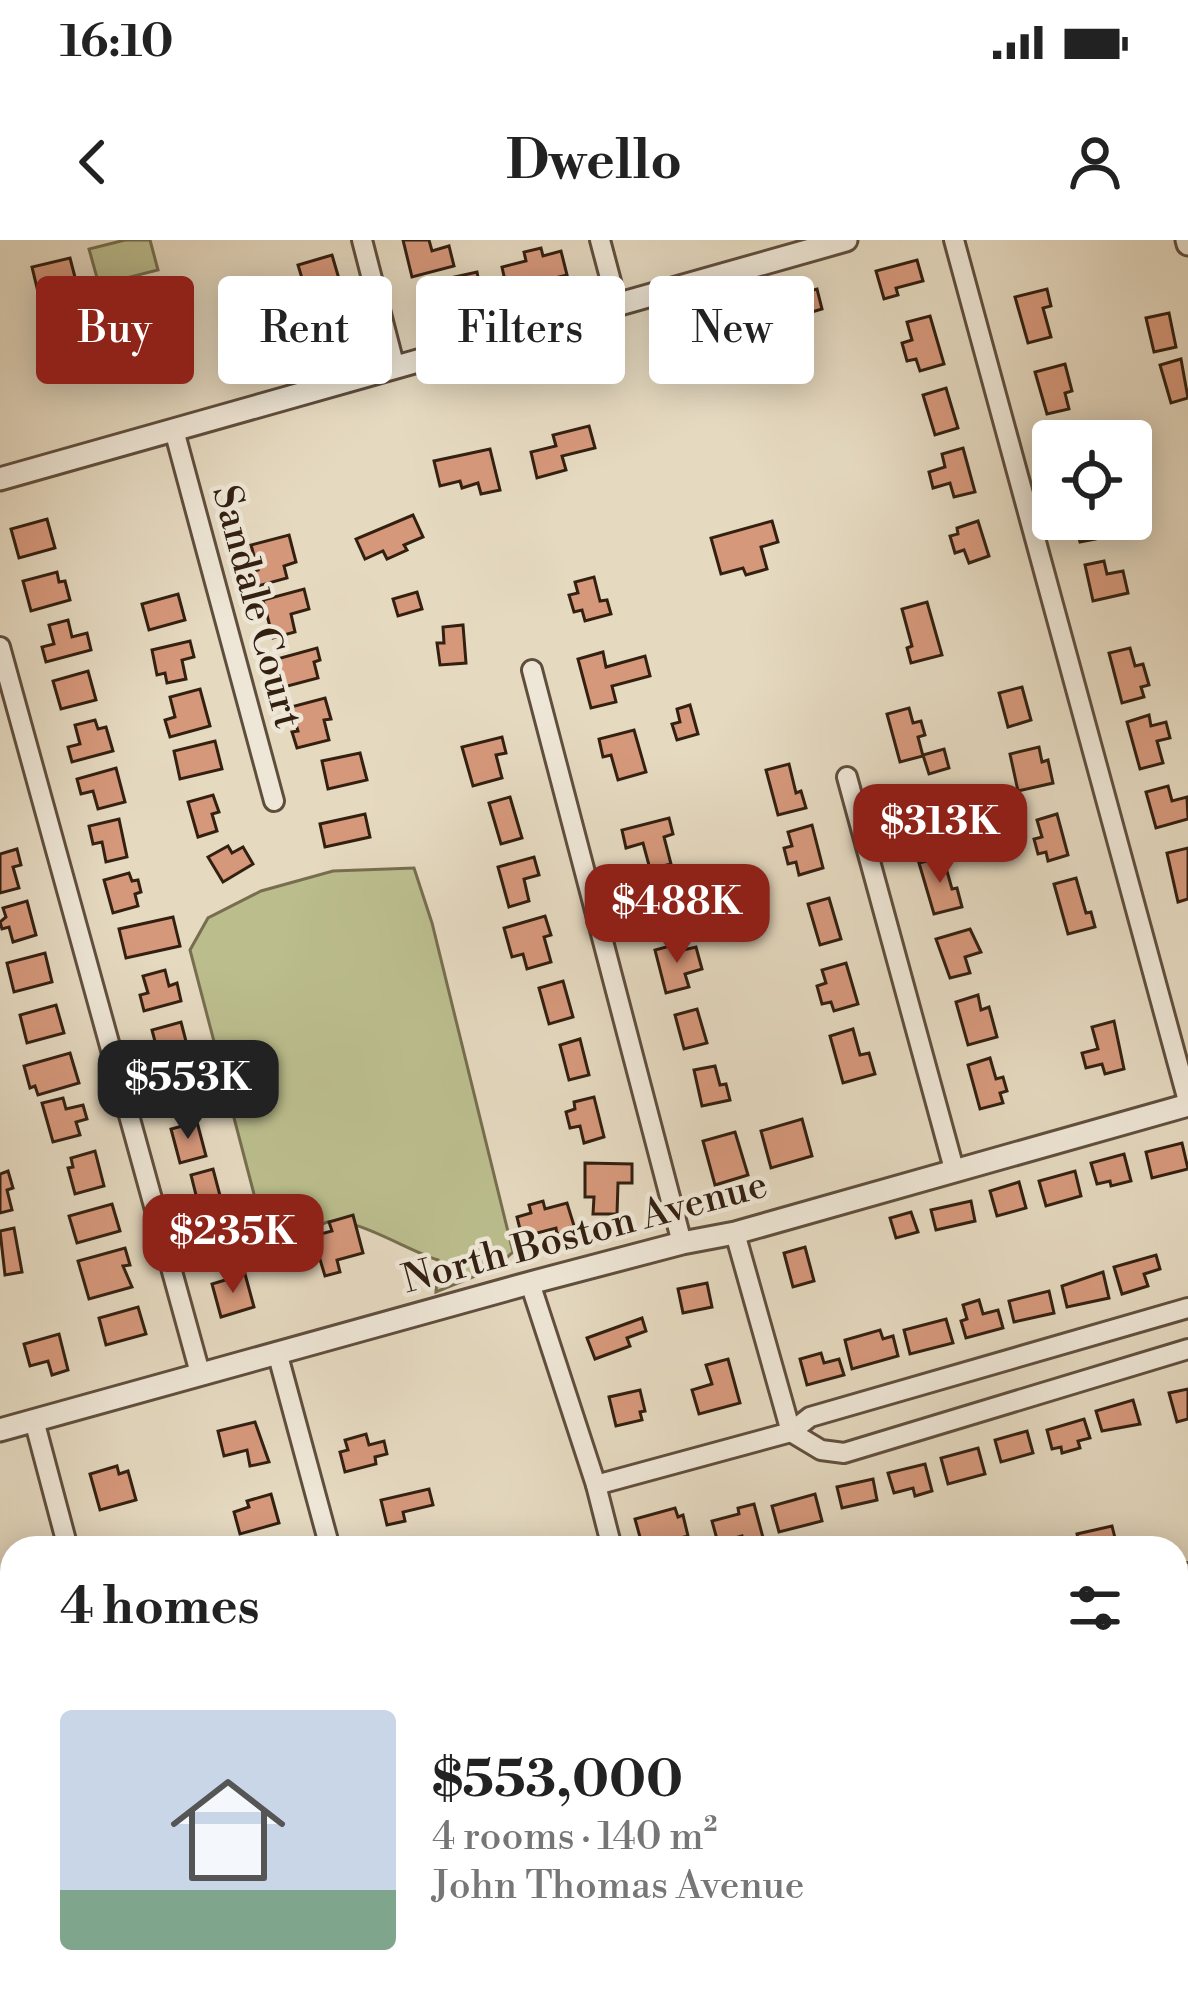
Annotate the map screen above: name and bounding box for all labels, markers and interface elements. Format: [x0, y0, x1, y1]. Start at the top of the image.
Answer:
text: 16:10 [60, 14, 174, 71]
text: Dwello [506, 128, 682, 196]
icon: back [60, 129, 126, 195]
icon: person [1062, 129, 1128, 195]
chip: Buy [36, 276, 194, 384]
chip: Rent [218, 276, 392, 384]
chip: Filters [416, 276, 625, 384]
chip: New [649, 276, 814, 384]
map controls [1032, 420, 1152, 540]
button: locate [1032, 420, 1152, 540]
street label: Sandale Court [200, 480, 312, 734]
pin: $313K [856, 784, 1024, 886]
text: $313K [880, 798, 1000, 847]
pin: $488K [593, 864, 761, 966]
text: $488K [612, 878, 742, 927]
pin: $553K [104, 1040, 272, 1142]
text: $553K [125, 1054, 251, 1103]
street label: North Boston Avenue [397, 1161, 773, 1305]
pin: $235K [149, 1194, 317, 1296]
text: $235K [170, 1208, 296, 1257]
icon: filters [1062, 1575, 1128, 1641]
text: 4 homes [60, 1576, 260, 1640]
text: $553,000 [432, 1749, 683, 1813]
icon: home [156, 1758, 300, 1902]
text: 4 rooms · 140 m² [432, 1813, 717, 1862]
text: John Thomas Avenue [432, 1862, 805, 1911]

